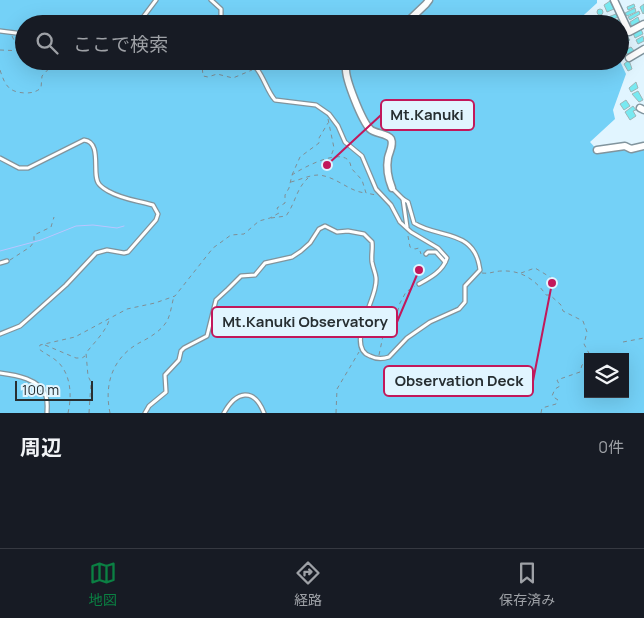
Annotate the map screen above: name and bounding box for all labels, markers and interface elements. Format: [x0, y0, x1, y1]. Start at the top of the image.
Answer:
search box [15, 15, 629, 70]
icon: search [33, 29, 61, 57]
text: ここで検索 [73, 31, 168, 57]
callout: Mt.Kanuki [381, 100, 474, 130]
text: Mt.Kanuki [390, 104, 464, 125]
callout: Mt.Kanuki Observatory [212, 307, 397, 337]
text: Mt.Kanuki Observatory [222, 311, 388, 332]
map controls [584, 353, 629, 398]
button: layers [584, 353, 629, 398]
callout: Observation Deck [384, 366, 533, 396]
text: Observation Deck [395, 370, 524, 391]
scale bar [15, 378, 92, 401]
text: 100 m [22, 380, 59, 399]
text: 周辺 [20, 433, 62, 461]
text: 0件 [598, 436, 624, 458]
tab: 地図 [89, 559, 117, 609]
tab: 経路 [294, 559, 322, 609]
tab: 保存済み [499, 559, 555, 609]

